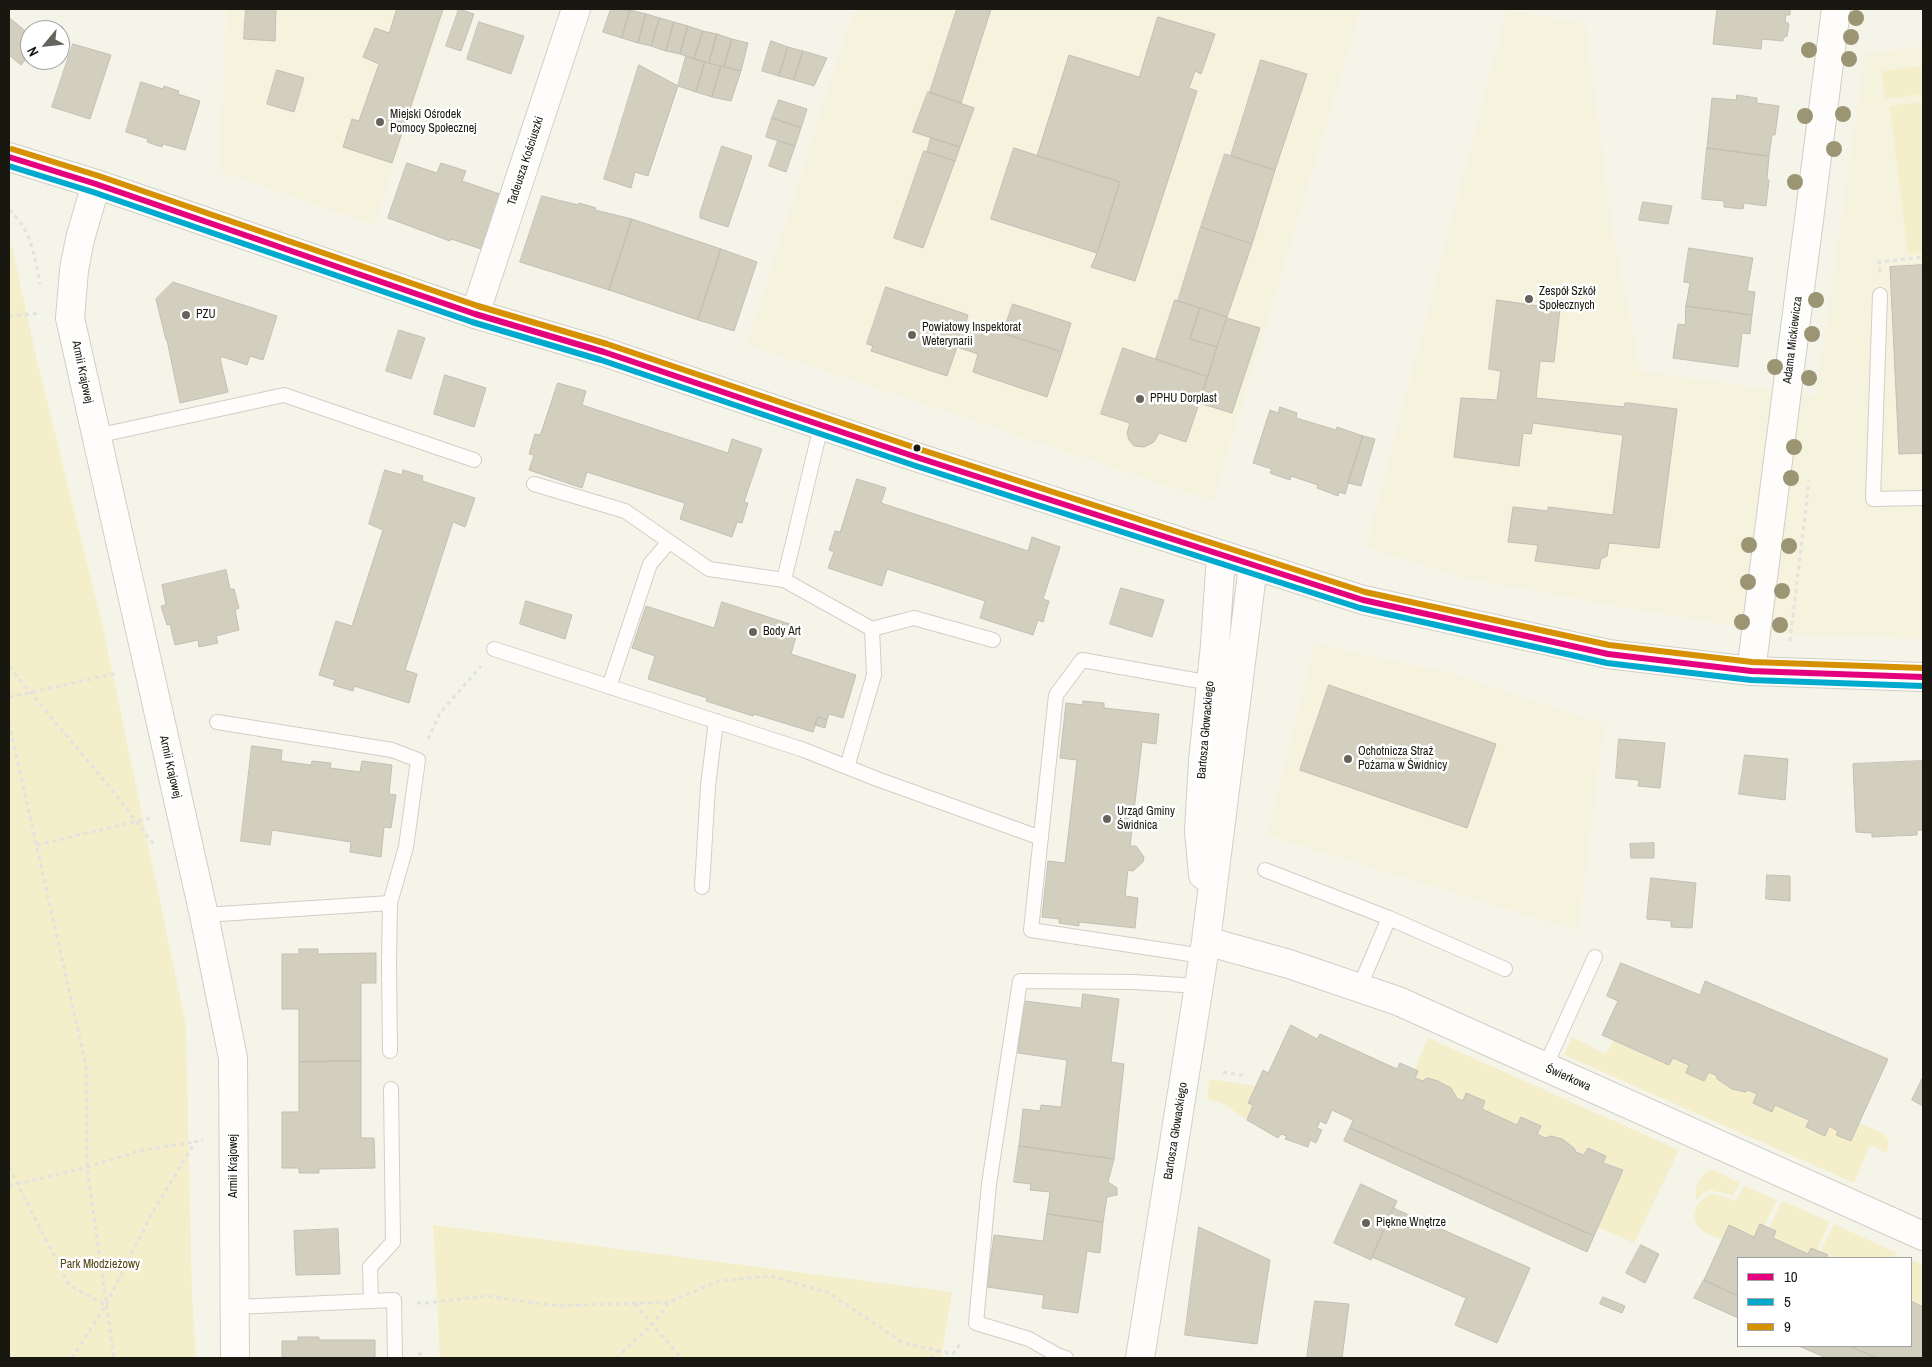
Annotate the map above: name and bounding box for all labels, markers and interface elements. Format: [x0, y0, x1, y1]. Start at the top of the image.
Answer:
north arrow [20, 20, 70, 70]
text: N [23, 44, 43, 59]
place label: Miejski Ośrodek Pomocy Społecznej [390, 108, 476, 136]
street label: Tadeusza Kościuszki [505, 115, 547, 207]
marker: Miejski Ośrodek Pomocy Społecznej [374, 116, 386, 128]
place label: Zespół Szkół Społecznych [1539, 285, 1595, 313]
marker: Zespół Szkół Społecznych [1523, 293, 1535, 305]
street label: Adama Mickiewicza [1780, 295, 1806, 385]
place label: PZU [196, 308, 216, 322]
marker: PZU [180, 309, 192, 321]
place label: Powiatowy Inspektorat Weterynarii [922, 321, 1021, 349]
marker: Powiatowy Inspektorat Weterynarii [906, 329, 918, 341]
street label: Armii Krajowej [68, 339, 96, 405]
place label: PPHU Dorplast [1150, 392, 1217, 406]
marker: PPHU Dorplast [1134, 393, 1146, 405]
unlabelled marker [912, 443, 922, 453]
place label: Body Art [763, 625, 801, 639]
marker: Body Art [747, 626, 759, 638]
street label: Bartosza Głowackiego [1195, 680, 1217, 780]
street label: Armii Krajowej [156, 734, 184, 800]
place label: Ochotnicza Straż Pożarna w Świdnicy [1358, 745, 1447, 773]
marker: Ochotnicza Straż Pożarna w Świdnicy [1342, 753, 1354, 765]
place label: Urząd Gminy Świdnica [1117, 805, 1175, 833]
marker: Urząd Gminy Świdnica [1101, 813, 1113, 825]
street label: Świerkowa [1543, 1062, 1593, 1094]
street label: Bartosza Głowackiego [1161, 1081, 1191, 1181]
street label: Armii Krajowej [227, 1134, 241, 1198]
place label: Piękne Wnętrze [1376, 1216, 1446, 1230]
marker: Piękne Wnętrze [1360, 1217, 1372, 1229]
legend [1737, 1257, 1912, 1347]
park label: Park Młodzieżowy [60, 1258, 140, 1272]
text: 10 [1784, 1266, 1798, 1287]
text: 5 [1784, 1291, 1791, 1312]
text: 9 [1784, 1316, 1791, 1337]

